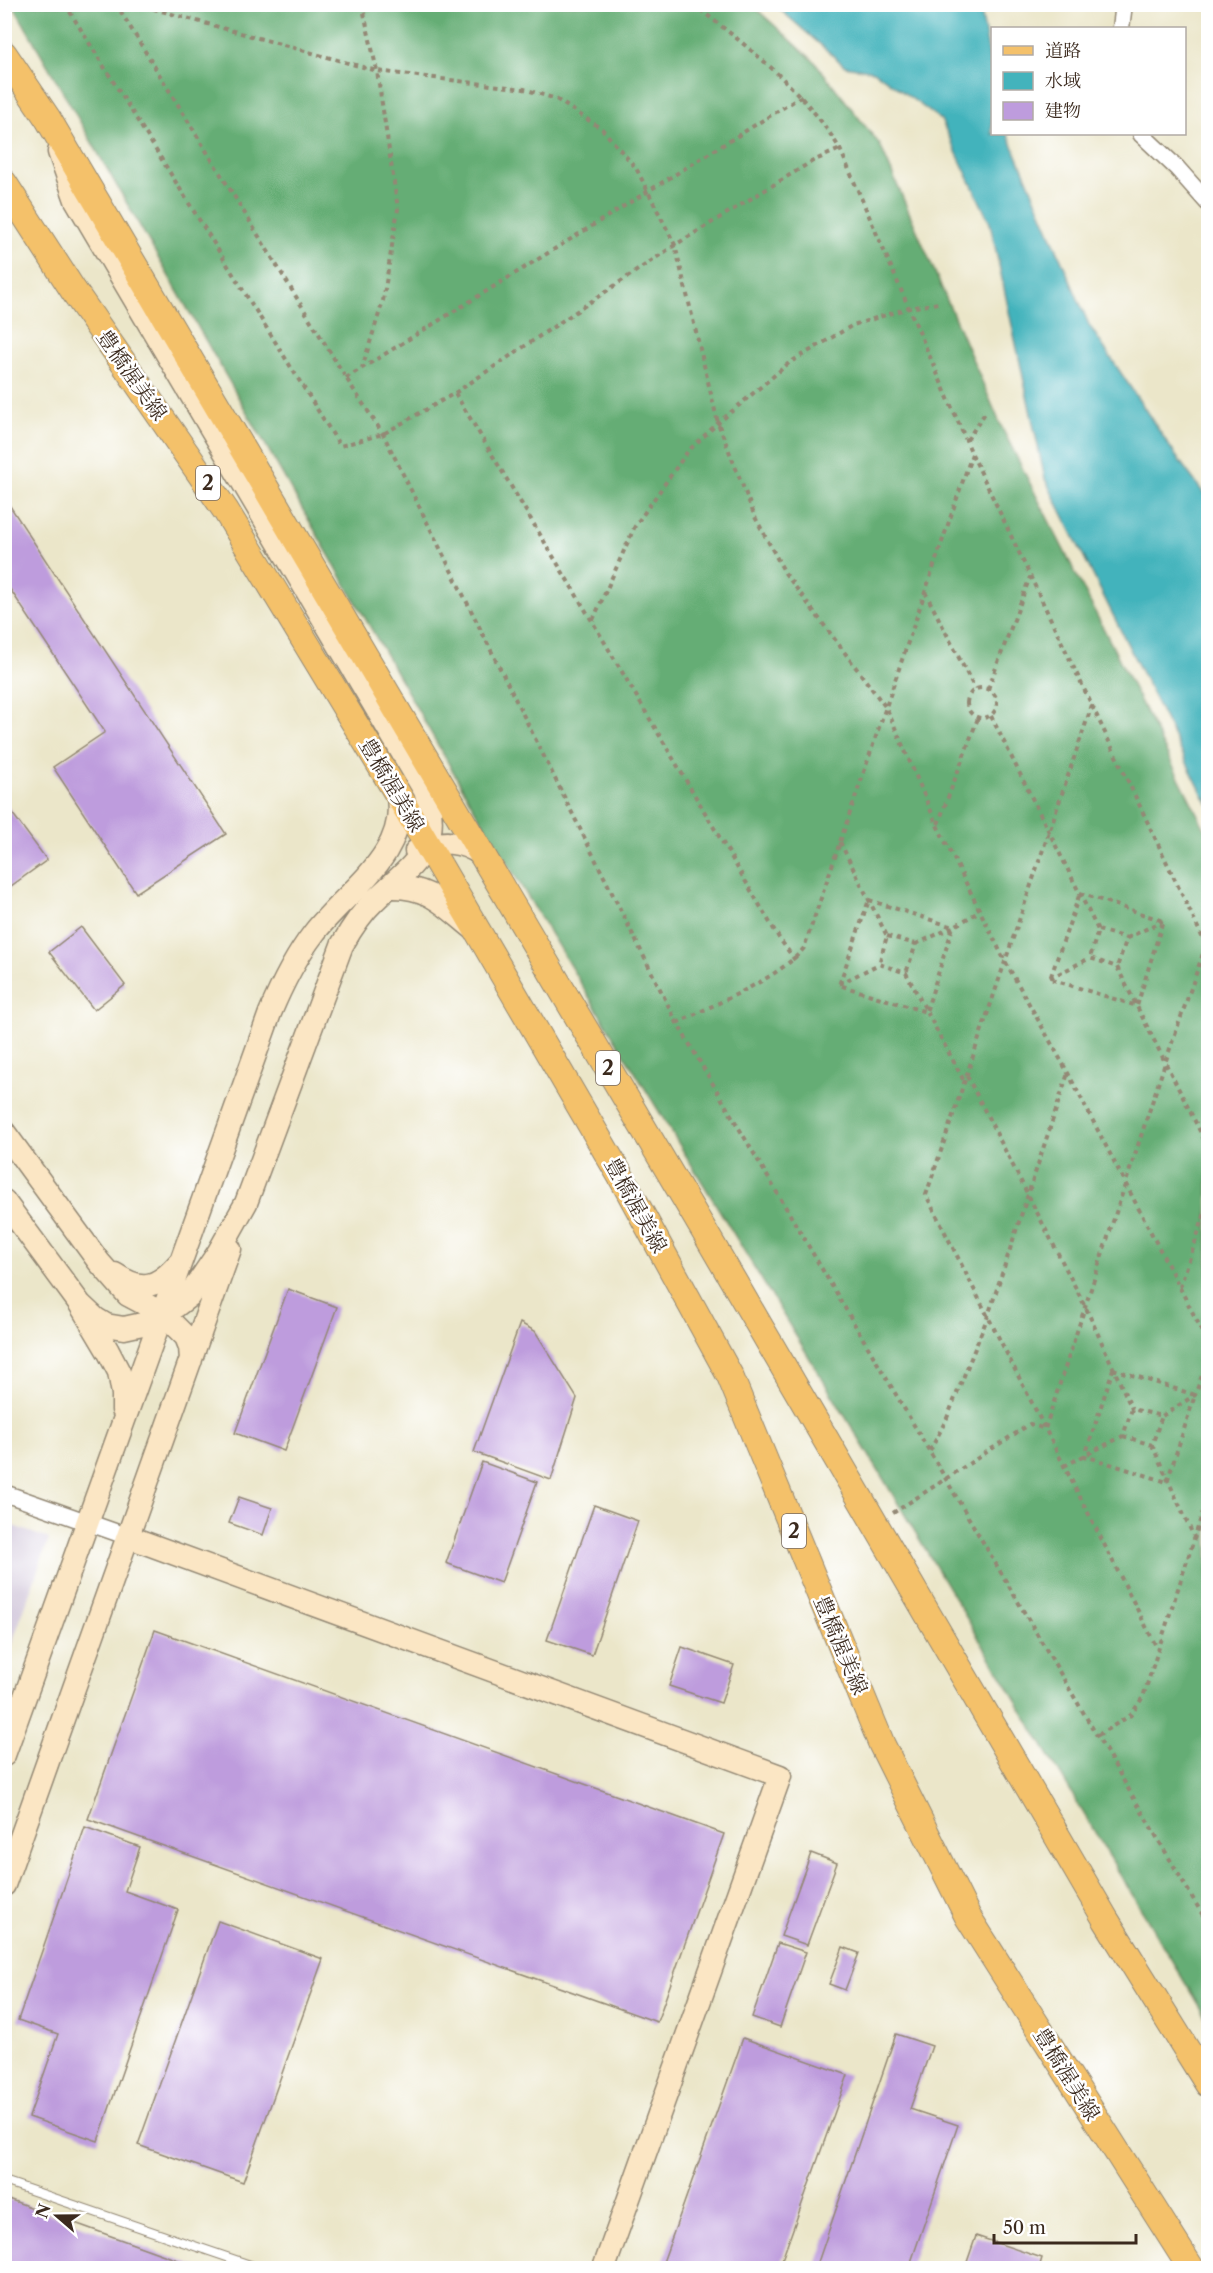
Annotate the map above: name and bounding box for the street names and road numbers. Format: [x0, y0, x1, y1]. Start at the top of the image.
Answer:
street label: 豊橋渥美線 [92, 325, 172, 425]
road number: 2 [196, 466, 220, 500]
street label: 豊橋渥美線 [354, 734, 430, 836]
road number: 2 [596, 1051, 620, 1085]
street label: 豊橋渥美線 [600, 1153, 672, 1257]
road number: 2 [782, 1514, 806, 1548]
street label: 豊橋渥美線 [809, 1592, 873, 1698]
street label: 豊橋渥美線 [1029, 2023, 1105, 2125]

